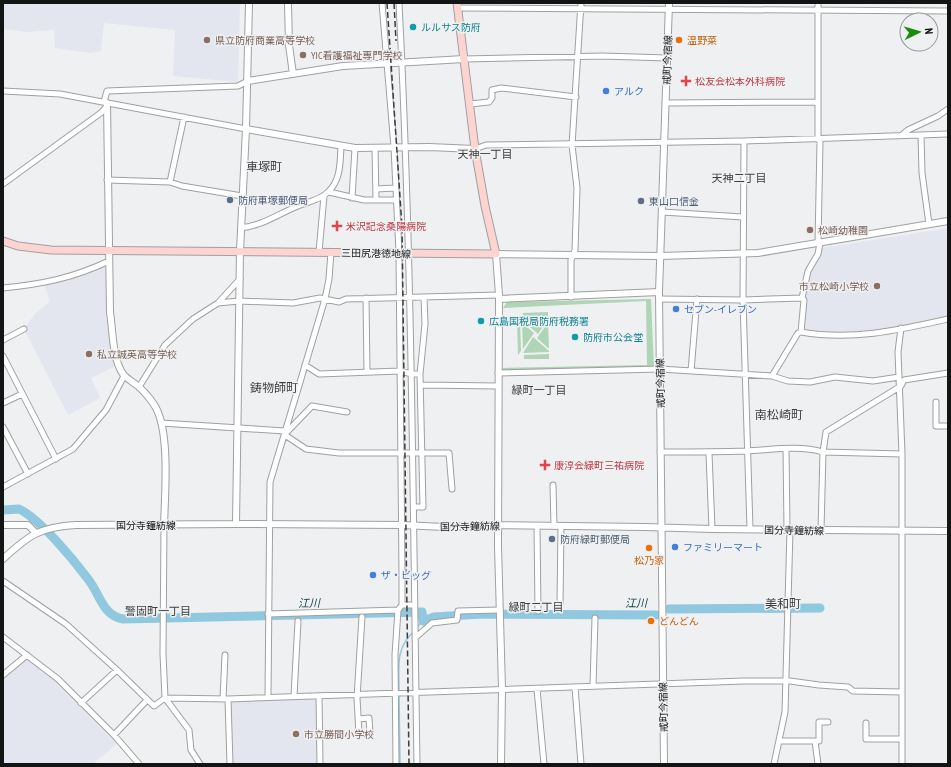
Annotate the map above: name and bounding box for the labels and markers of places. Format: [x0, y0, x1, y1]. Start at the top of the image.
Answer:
place label: ルルサス防府 [421, 21, 481, 34]
marker: ルルサス防府 [408, 22, 418, 32]
place label: 県立防府商業高等学校 [215, 34, 315, 47]
place label: 温野菜 [687, 34, 717, 47]
marker: 県立防府商業高等学校 [202, 35, 212, 45]
marker: 温野菜 [674, 35, 684, 45]
place label: YIC看護福祉専門学校 [311, 49, 402, 62]
marker: YIC看護福祉専門学校 [298, 50, 308, 60]
marker: 松友会松本外科病院 [680, 75, 692, 87]
place label: 松友会松本外科病院 [695, 75, 785, 88]
place label: アルク [614, 85, 644, 98]
marker: アルク [601, 86, 611, 96]
place label: 防府車塚郵便局 [238, 194, 308, 207]
marker: 防府車塚郵便局 [225, 195, 235, 205]
place label: 東山口信金 [649, 195, 699, 208]
marker: 東山口信金 [636, 196, 646, 206]
marker: 米沢記念桑陽病院 [331, 220, 343, 232]
place label: 米沢記念桑陽病院 [346, 220, 426, 233]
place label: 松崎幼稚園 [818, 224, 868, 237]
marker: 松崎幼稚園 [805, 225, 815, 235]
place label: 市立松崎小学校 [799, 280, 869, 293]
marker: 市立松崎小学校 [872, 281, 882, 291]
place label: セブン-イレブン [684, 303, 757, 316]
marker: セブン-イレブン [671, 304, 681, 314]
place label: 広島国税局防府税務署 [489, 315, 589, 328]
marker: 広島国税局防府税務署 [476, 316, 486, 326]
place label: 防府市公会堂 [583, 331, 643, 344]
marker: 防府市公会堂 [570, 332, 580, 342]
place label: 私立誠英高等学校 [97, 348, 177, 361]
marker: 私立誠英高等学校 [84, 349, 94, 359]
marker: 康淳会緑町三祐病院 [539, 459, 551, 471]
place label: 康淳会緑町三祐病院 [554, 459, 644, 472]
place label: 防府緑町郵便局 [560, 533, 630, 546]
marker: 防府緑町郵便局 [547, 534, 557, 544]
place label: ファミリーマート [683, 541, 763, 554]
marker: ファミリーマート [670, 542, 680, 552]
marker: 松乃家 [644, 543, 654, 553]
place label: 松乃家 [634, 554, 664, 567]
place label: ザ・ビッグ [381, 569, 431, 582]
marker: ザ・ビッグ [368, 570, 378, 580]
place label: どんどん [659, 615, 699, 628]
marker: どんどん [646, 616, 656, 626]
place label: 市立勝間小学校 [304, 728, 374, 741]
marker: 市立勝間小学校 [291, 729, 301, 739]

